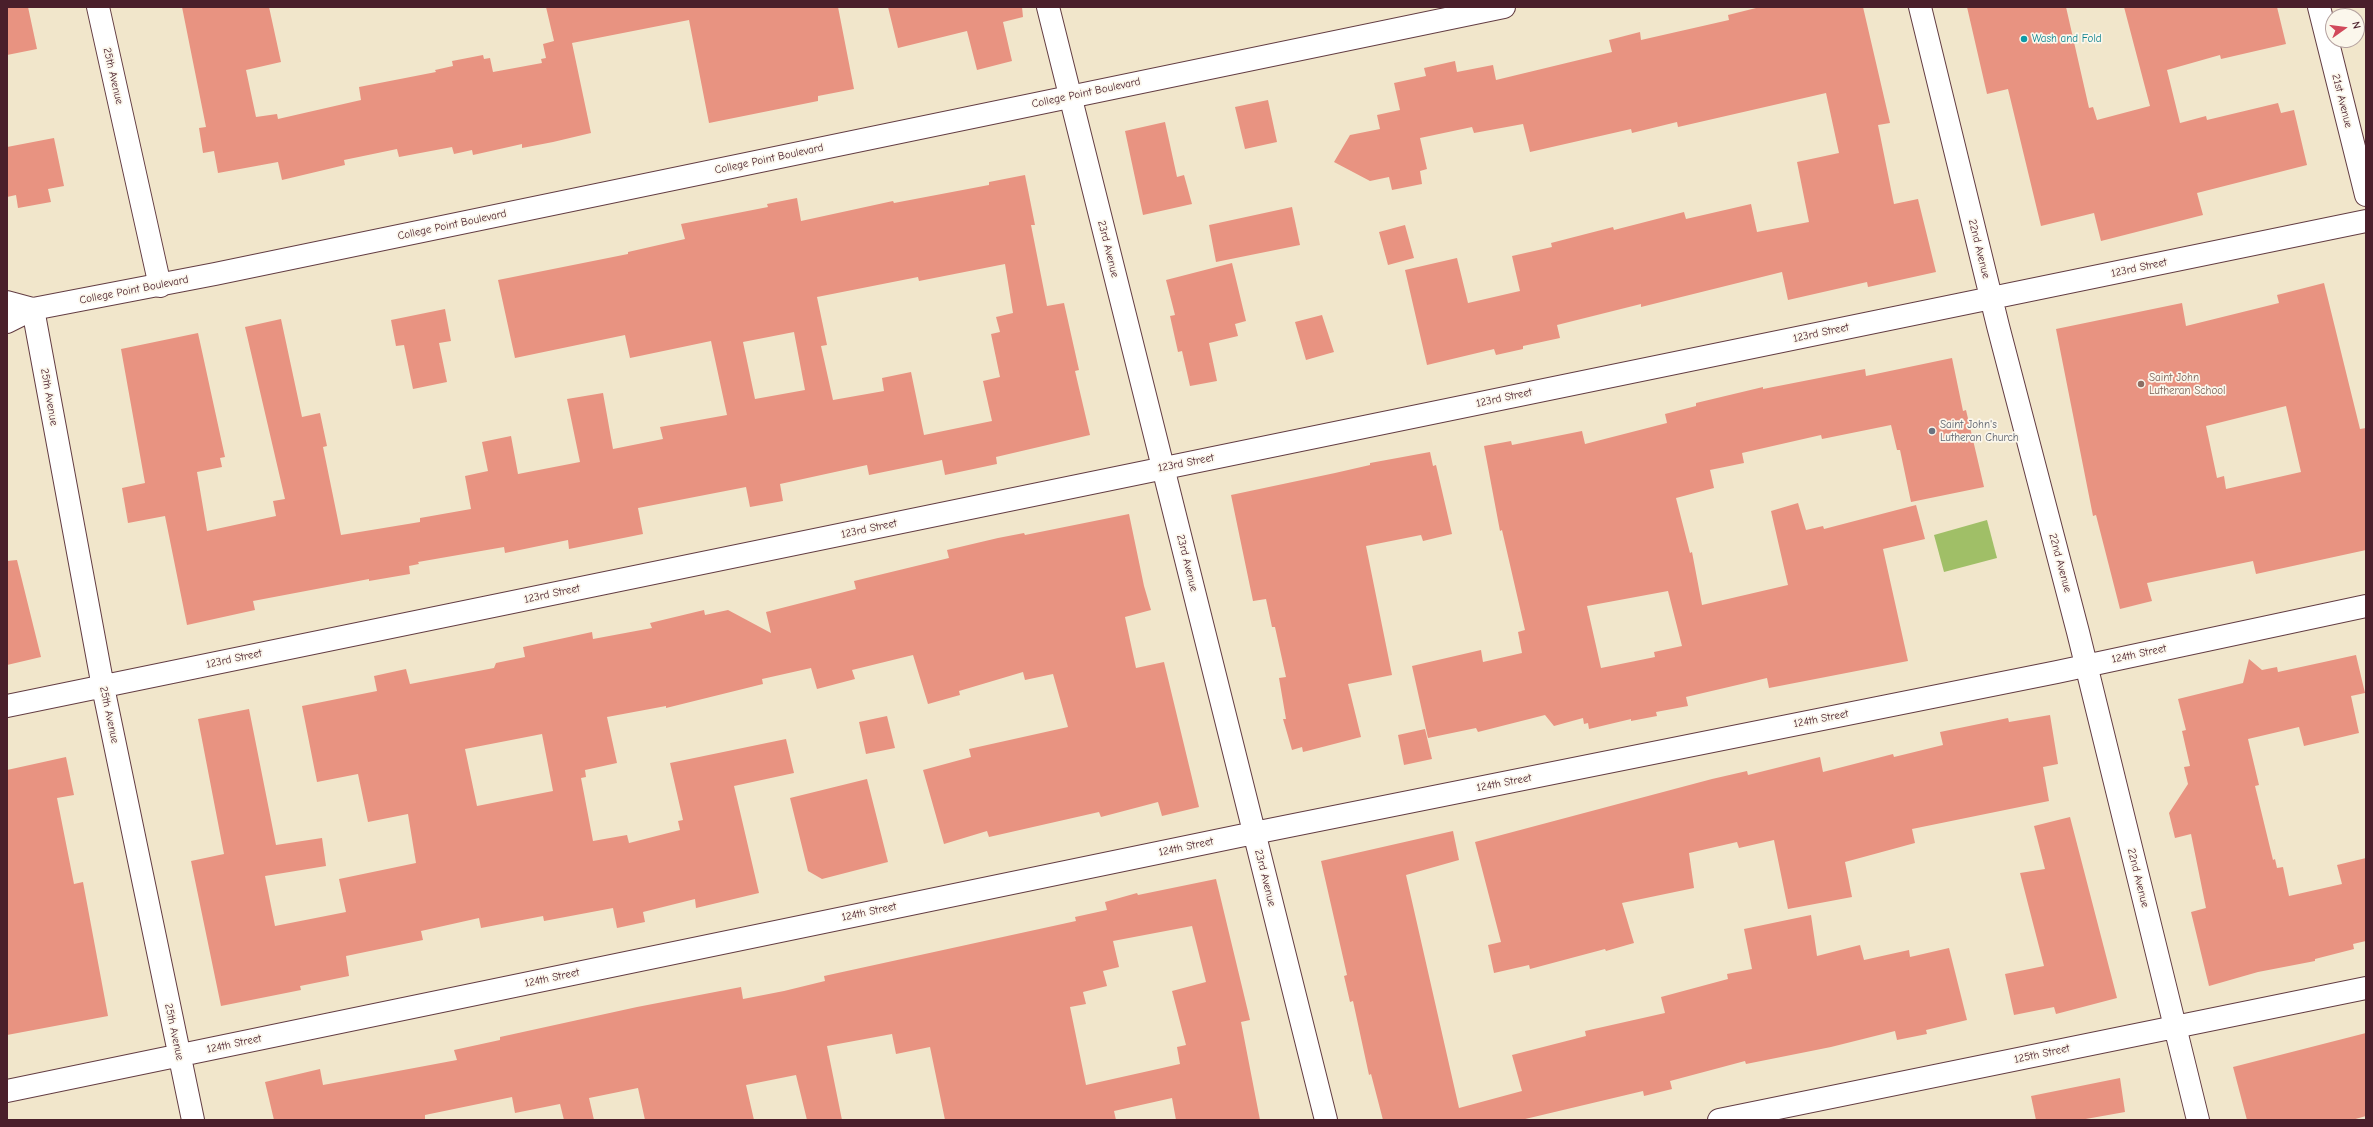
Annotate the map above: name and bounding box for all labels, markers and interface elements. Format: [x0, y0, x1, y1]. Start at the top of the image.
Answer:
north arrow [2325, 8, 2365, 48]
text: N [2349, 20, 2363, 30]
place label: Wash and Fold [2032, 32, 2102, 46]
marker: Wash and Fold [2019, 34, 2029, 44]
street label: 25th Avenue [100, 46, 126, 106]
street label: 21st Avenue [2329, 73, 2355, 129]
street label: College Point Boulevard [1030, 75, 1142, 111]
street label: College Point Boulevard [713, 141, 825, 177]
street label: College Point Boulevard [396, 207, 508, 243]
street label: 22nd Avenue [1965, 218, 1993, 280]
street label: 23rd Avenue [1095, 219, 1121, 279]
street label: 123rd Street [2110, 256, 2168, 280]
street label: College Point Boulevard [78, 273, 190, 307]
street label: 123rd Street [1792, 321, 1850, 345]
street label: 25th Avenue [37, 367, 61, 427]
place label: Saint John Lutheran School [2149, 371, 2225, 397]
marker: Saint John Lutheran School [2136, 379, 2146, 389]
street label: 123rd Street [1475, 386, 1533, 410]
place label: Saint John's Lutheran Church [1940, 418, 2019, 444]
marker: Saint John's Lutheran Church [1927, 426, 1937, 436]
street label: 123rd Street [1157, 451, 1215, 475]
street label: 123rd Street [840, 517, 898, 541]
street label: 22nd Avenue [2046, 532, 2074, 594]
street label: 23rd Avenue [1174, 533, 1200, 593]
street label: 123rd Street [523, 582, 581, 606]
street label: 124th Street [2110, 642, 2168, 666]
street label: 123rd Street [205, 647, 263, 671]
street label: 25th Avenue [97, 685, 121, 745]
street label: 124th Street [1792, 707, 1850, 731]
street label: 124th Street [1475, 771, 1533, 795]
street label: 124th Street [1157, 835, 1215, 859]
street label: 22nd Avenue [2124, 847, 2152, 909]
street label: 23rd Avenue [1252, 848, 1278, 908]
street label: 124th Street [840, 900, 898, 924]
street label: 124th Street [523, 966, 581, 990]
street label: 25th Avenue [162, 1002, 186, 1062]
street label: 124th Street [205, 1032, 263, 1056]
street label: 125th Street [2013, 1042, 2071, 1066]

